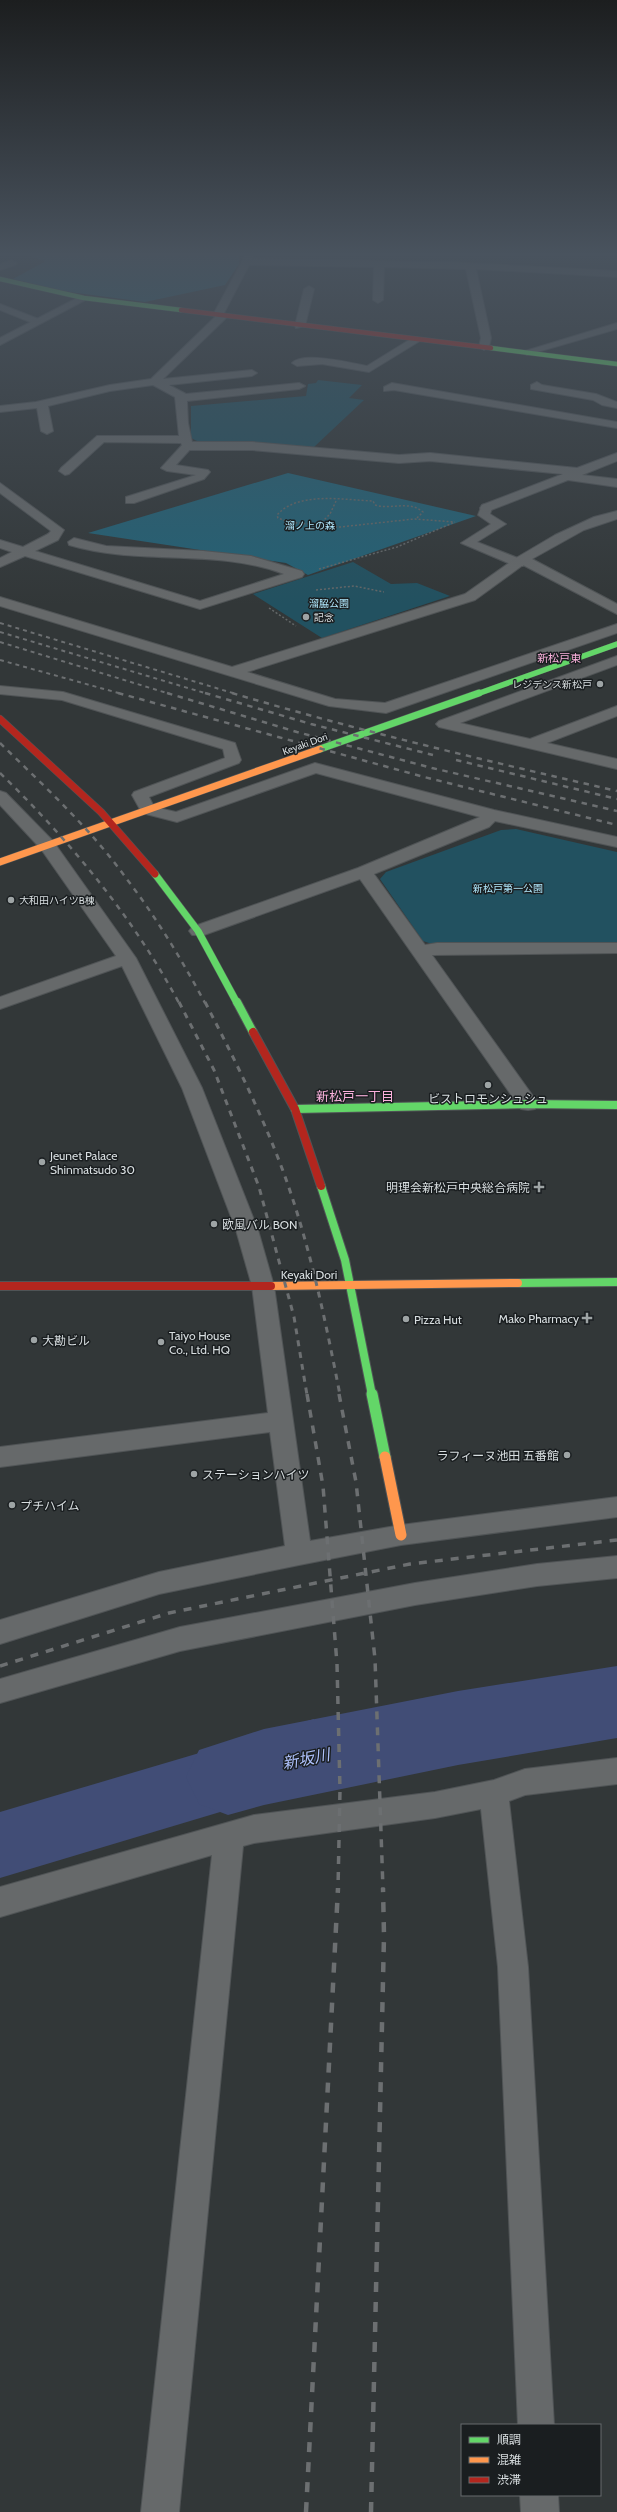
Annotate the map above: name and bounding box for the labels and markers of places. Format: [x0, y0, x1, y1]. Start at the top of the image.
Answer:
place label: 記念 [314, 611, 334, 624]
marker: 記念 [301, 612, 311, 622]
place label: レジデンス新松戸 [512, 678, 592, 691]
marker: レジデンス新松戸 [595, 679, 605, 689]
place label: 大和田ハイツB棟 [19, 894, 95, 907]
marker: 大和田ハイツB棟 [6, 895, 16, 905]
marker: ビストロモンシュシュ [483, 1080, 493, 1090]
place label: ビストロモンシュシュ [428, 1091, 548, 1106]
place label: Jeunet Palace Shinmatsudo 30 [49, 1148, 135, 1177]
marker: Jeunet Palace Shinmatsudo 30 [37, 1157, 47, 1167]
place label: 明理会新松戸中央総合病院 [386, 1180, 530, 1195]
marker: 明理会新松戸中央総合病院 [533, 1181, 545, 1193]
place label: 欧風バル BON [222, 1217, 298, 1232]
marker: 欧風バル BON [209, 1219, 219, 1229]
place label: Mako Pharmacy [499, 1311, 579, 1326]
place label: Pizza Hut [414, 1312, 462, 1327]
marker: Mako Pharmacy [582, 1313, 592, 1323]
marker: Pizza Hut [401, 1314, 411, 1324]
place label: Taiyo House Co., Ltd. HQ [169, 1328, 231, 1357]
place label: 大勘ビル [42, 1333, 90, 1348]
marker: 大勘ビル [29, 1335, 39, 1345]
marker: Taiyo House Co., Ltd. HQ [156, 1337, 166, 1347]
place label: ラフィーヌ池田 五番館 [437, 1448, 559, 1463]
marker: ラフィーヌ池田 五番館 [562, 1450, 572, 1460]
place label: ステーションハイツ [202, 1467, 310, 1482]
marker: ステーションハイツ [189, 1469, 199, 1479]
place label: プチハイム [20, 1498, 80, 1513]
marker: プチハイム [7, 1500, 17, 1510]

